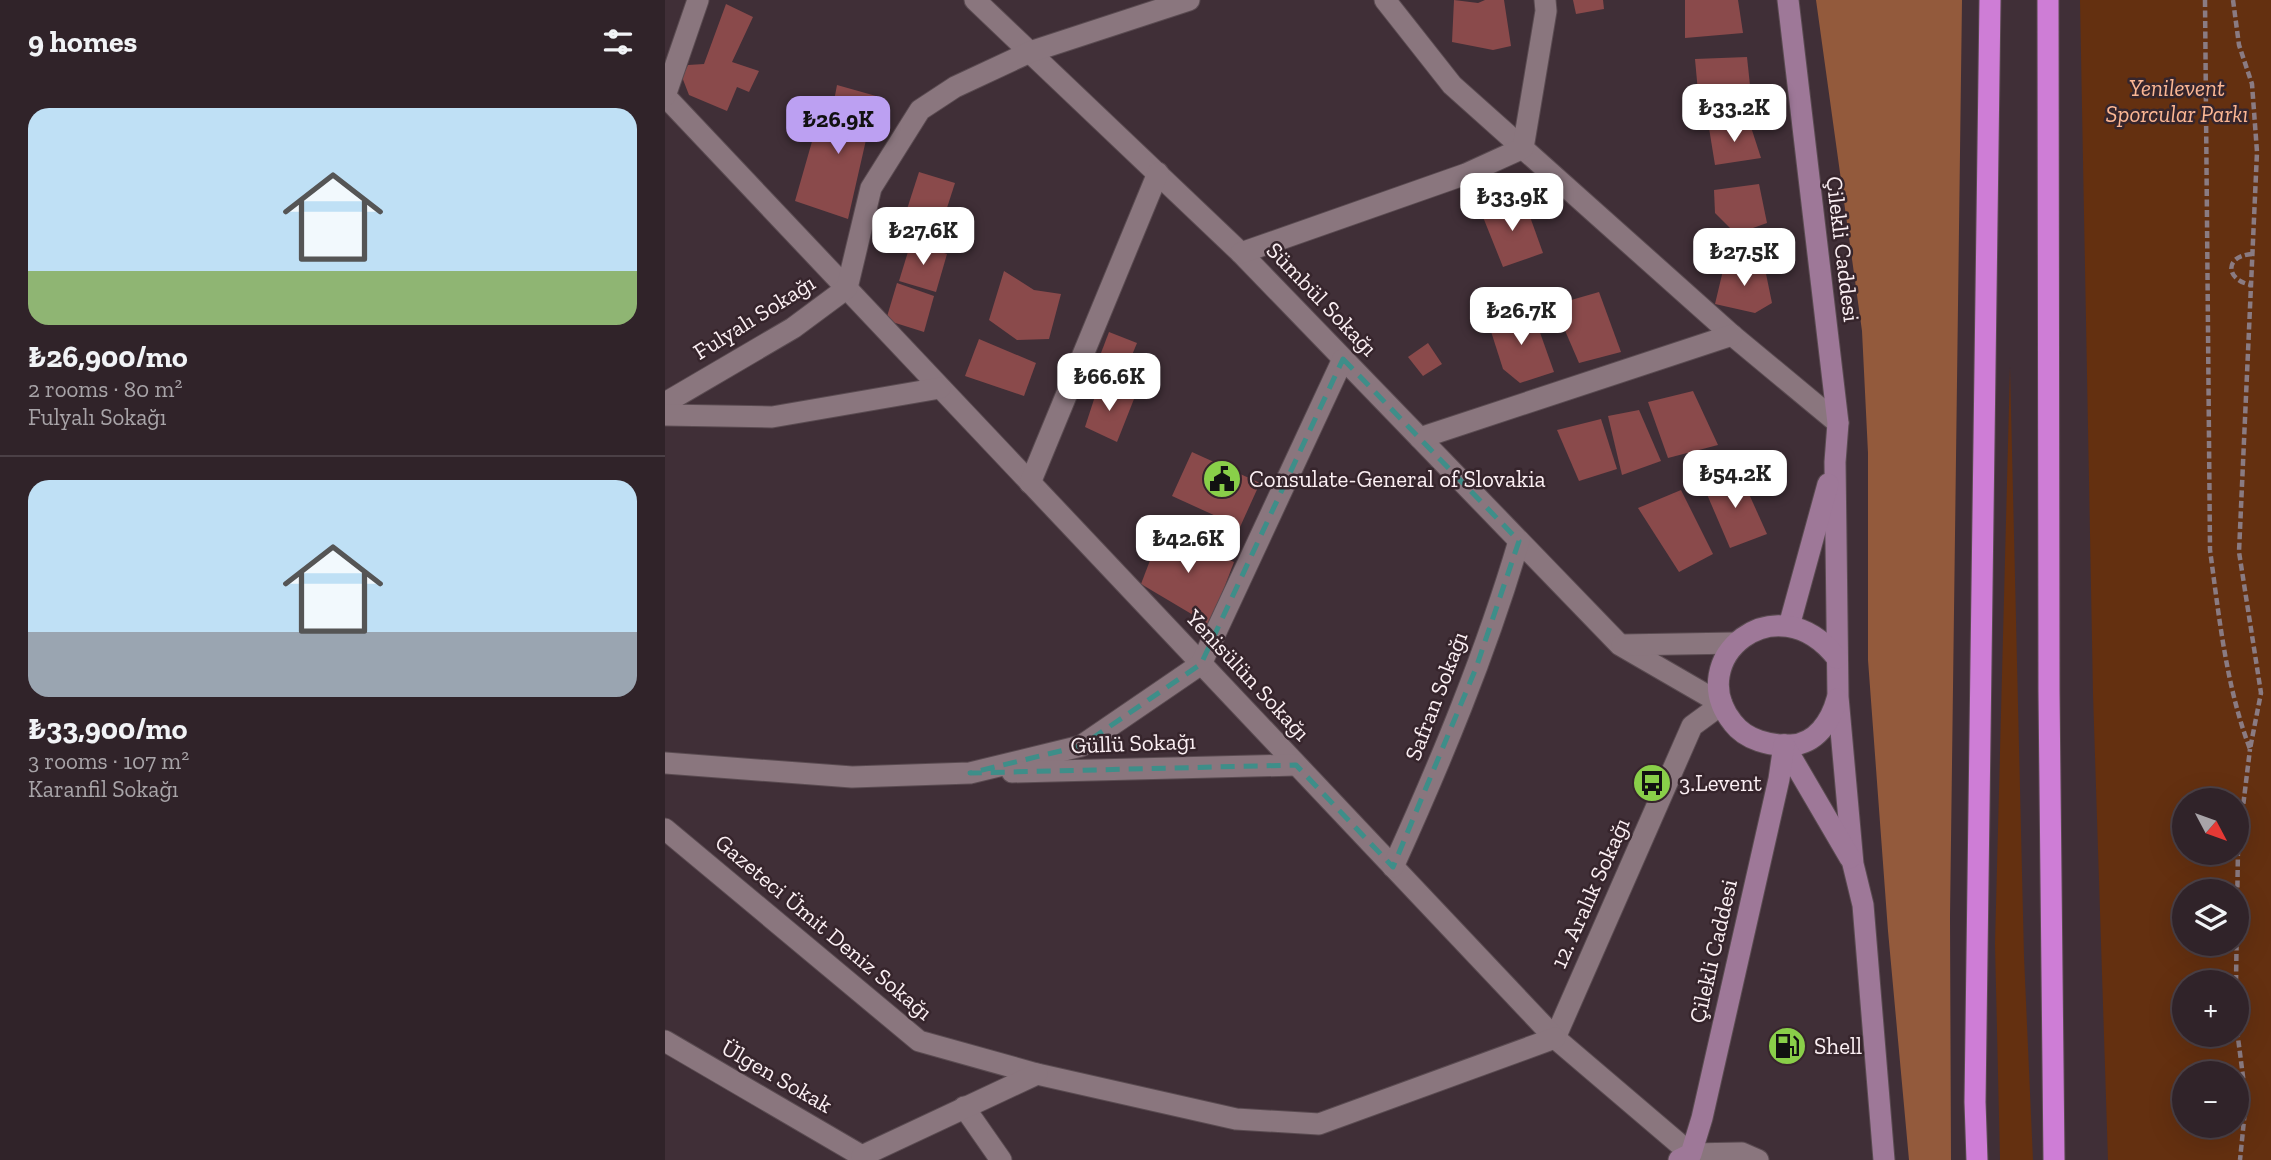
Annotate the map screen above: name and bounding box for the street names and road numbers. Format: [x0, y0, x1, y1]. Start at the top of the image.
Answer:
street label: Çilekli Caddesi [1820, 175, 1866, 323]
street label: Sümbül Sokağı [1261, 236, 1383, 362]
street label: Fulyalı Sokağı [688, 268, 820, 366]
street label: Yenisülün Sokağı [1179, 603, 1316, 746]
street label: Safran Sokağı [1399, 627, 1473, 765]
street label: Güllü Sokağı [1070, 727, 1196, 759]
street label: 12. Aralık Sokağı [1544, 813, 1636, 973]
street label: Gazeteci Ümit Deniz Sokağı [710, 828, 938, 1026]
street label: Çilekli Caddesi [1683, 876, 1743, 1026]
street label: Ülgen Sokak [717, 1033, 838, 1119]

